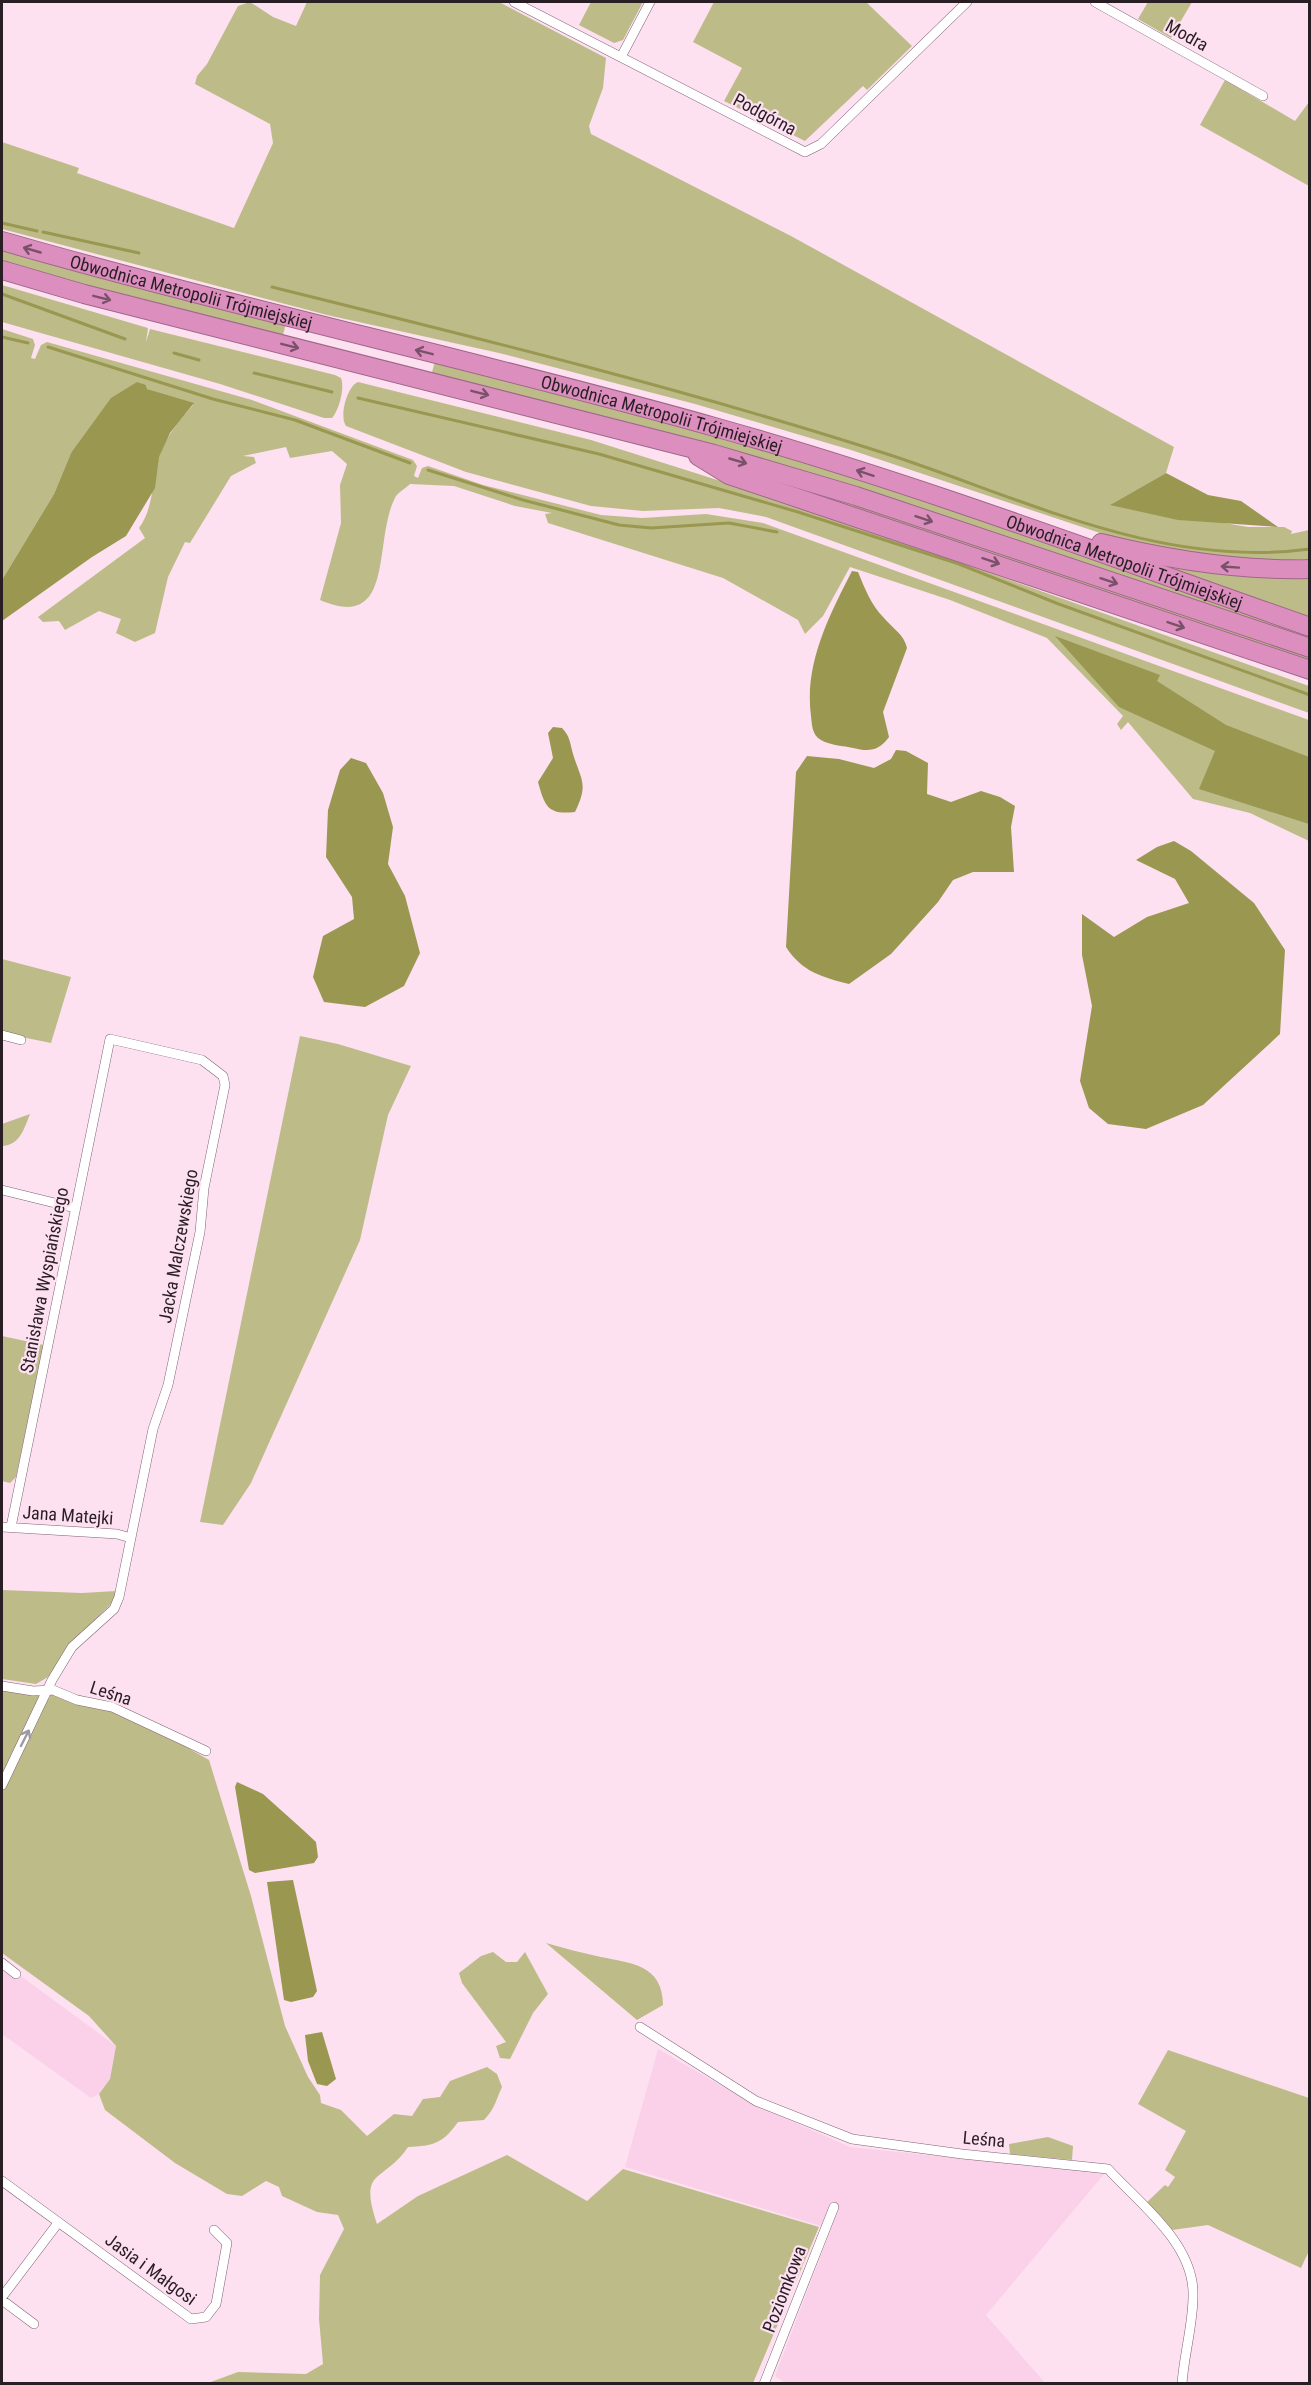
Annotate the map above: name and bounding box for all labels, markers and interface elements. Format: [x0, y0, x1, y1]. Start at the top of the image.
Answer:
street label: Modra [1162, 15, 1212, 55]
street label: Podgórna [730, 89, 800, 139]
one-way arrow [23, 244, 42, 255]
street label: Obwodnica Metropolii Trójmiejskiej [68, 250, 315, 333]
one-way arrow [92, 293, 111, 304]
one-way arrow [281, 341, 300, 353]
one-way arrow [415, 346, 434, 358]
street label: Obwodnica Metropolii Trójmiejskiej [539, 370, 785, 457]
one-way arrow [470, 388, 489, 400]
one-way arrow [728, 456, 747, 467]
one-way arrow [856, 466, 875, 477]
street label: Obwodnica Metropolii Trójmiejskiej [1003, 510, 1246, 613]
one-way arrow [914, 514, 933, 525]
one-way arrow [981, 557, 1000, 568]
one-way arrow [1221, 561, 1241, 572]
one-way arrow [1099, 576, 1118, 587]
one-way arrow [1166, 620, 1185, 631]
street label: Jacka Malczewskiego [154, 1167, 202, 1325]
street label: Stanisława Wyspiańskiego [16, 1185, 72, 1375]
street label: Jana Matejki [22, 1501, 114, 1529]
street label: Leśna [88, 1676, 134, 1710]
one-way arrow [20, 1729, 32, 1747]
street label: Leśna [962, 2127, 1006, 2151]
street label: Jasia i Małgosi [101, 2229, 201, 2309]
street label: Poziomkowa [758, 2243, 810, 2335]

